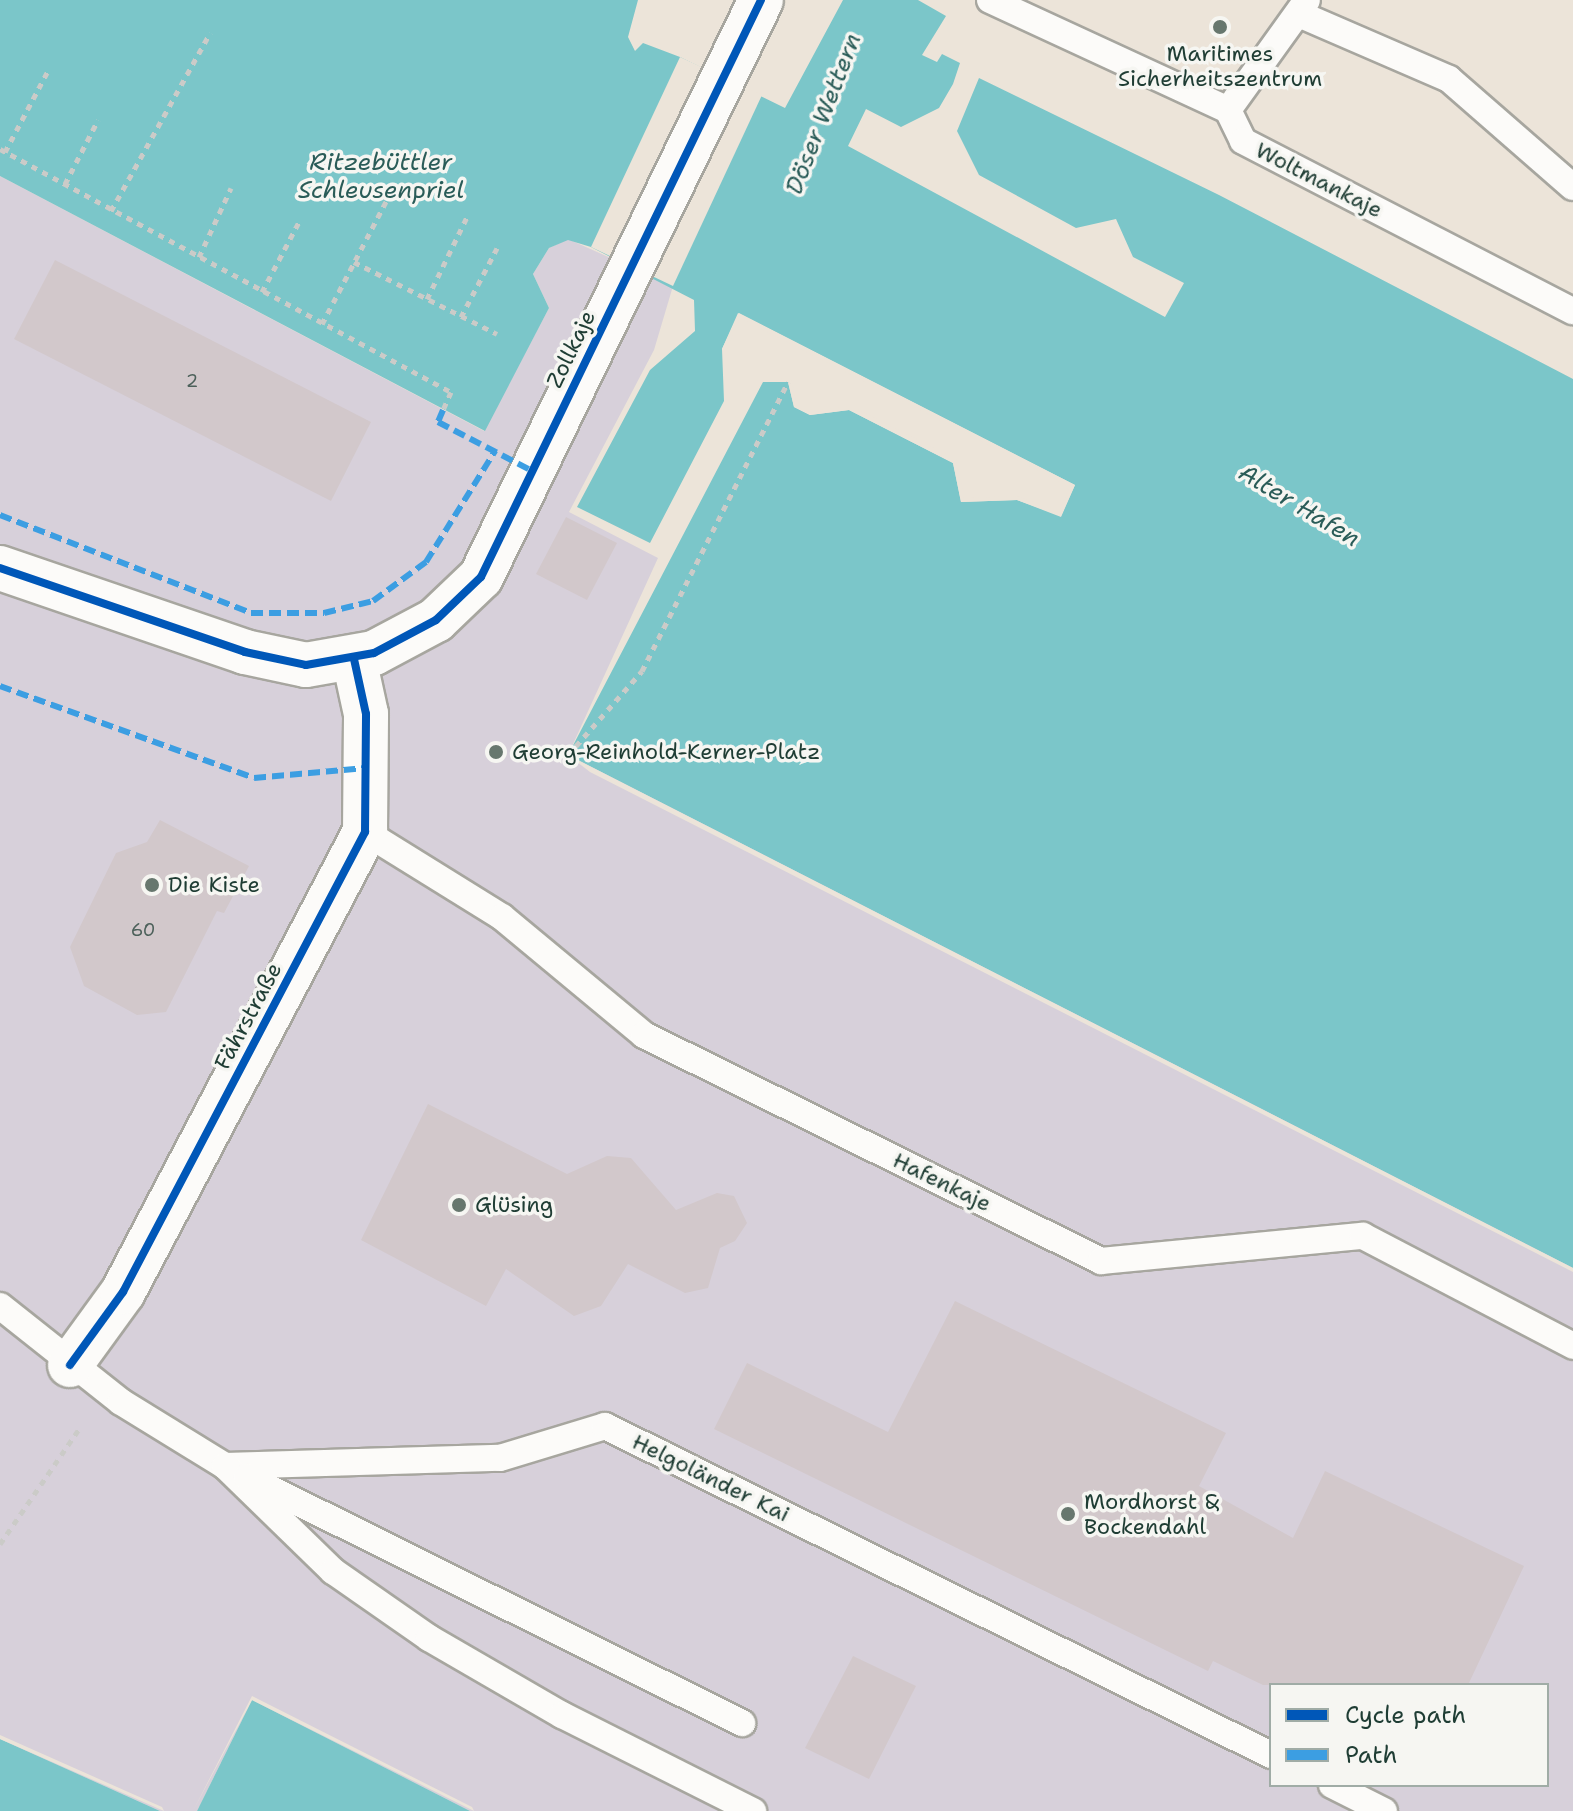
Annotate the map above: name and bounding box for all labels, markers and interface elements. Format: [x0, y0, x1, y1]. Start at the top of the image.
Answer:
marker: Maritimes Sicherheitszentrum [1211, 18, 1229, 36]
water label: Döser Wettern [780, 29, 868, 199]
place label: Maritimes Sicherheitszentrum [1118, 40, 1322, 92]
street label: Woltmankaje [1251, 137, 1387, 223]
water label: Ritzebüttler Schleusenpriel [298, 149, 464, 205]
street label: Zollkaje [541, 306, 601, 392]
house number: 2 [186, 370, 198, 392]
water label: Alter Hafen [1233, 459, 1365, 553]
place label: Georg-Reinhold-Kerner-Platz [512, 739, 820, 765]
marker: Georg-Reinhold-Kerner-Platz [487, 743, 505, 761]
place label: Die Kiste [168, 872, 260, 898]
marker: Die Kiste [143, 876, 161, 894]
house number: 60 [131, 919, 155, 941]
street label: Fährstraße [209, 958, 287, 1074]
street label: Hafenkaje [889, 1147, 995, 1217]
place label: Glüsing [475, 1192, 553, 1218]
marker: Glüsing [450, 1196, 468, 1214]
street label: Helgoländer Kai [628, 1428, 794, 1528]
place label: Mordhorst & Bockendahl [1084, 1488, 1219, 1540]
marker: Mordhorst & Bockendahl [1059, 1505, 1077, 1523]
legend [1269, 1683, 1549, 1787]
text: Cycle path [1345, 1699, 1466, 1731]
text: Path [1345, 1739, 1397, 1771]

